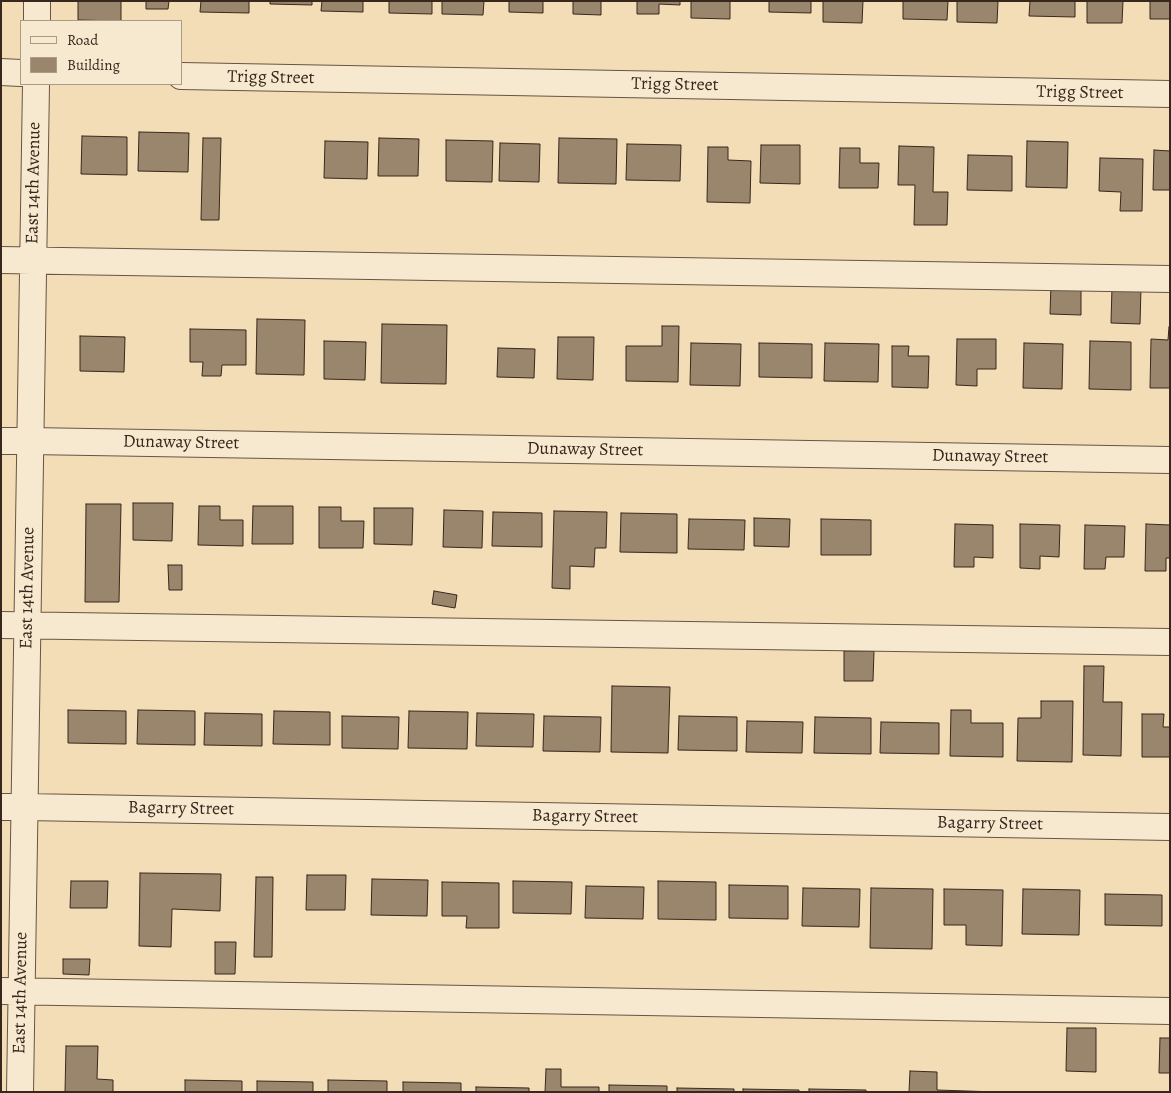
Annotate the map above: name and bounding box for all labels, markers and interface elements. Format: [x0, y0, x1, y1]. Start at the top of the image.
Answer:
legend [20, 20, 182, 85]
text: Road [67, 30, 98, 50]
text: Building [67, 55, 120, 75]
street label: Trigg Street [227, 66, 315, 90]
street label: Trigg Street [631, 73, 719, 97]
street label: Trigg Street [1036, 81, 1124, 105]
street label: East 14th Avenue [22, 122, 46, 244]
street label: Dunaway Street [123, 431, 239, 455]
street label: Dunaway Street [527, 438, 643, 462]
street label: Dunaway Street [932, 445, 1048, 469]
street label: East 14th Avenue [16, 527, 40, 649]
street label: Bagarry Street [128, 797, 234, 821]
street label: Bagarry Street [532, 805, 638, 829]
street label: Bagarry Street [937, 812, 1043, 836]
street label: East 14th Avenue [9, 932, 33, 1054]

